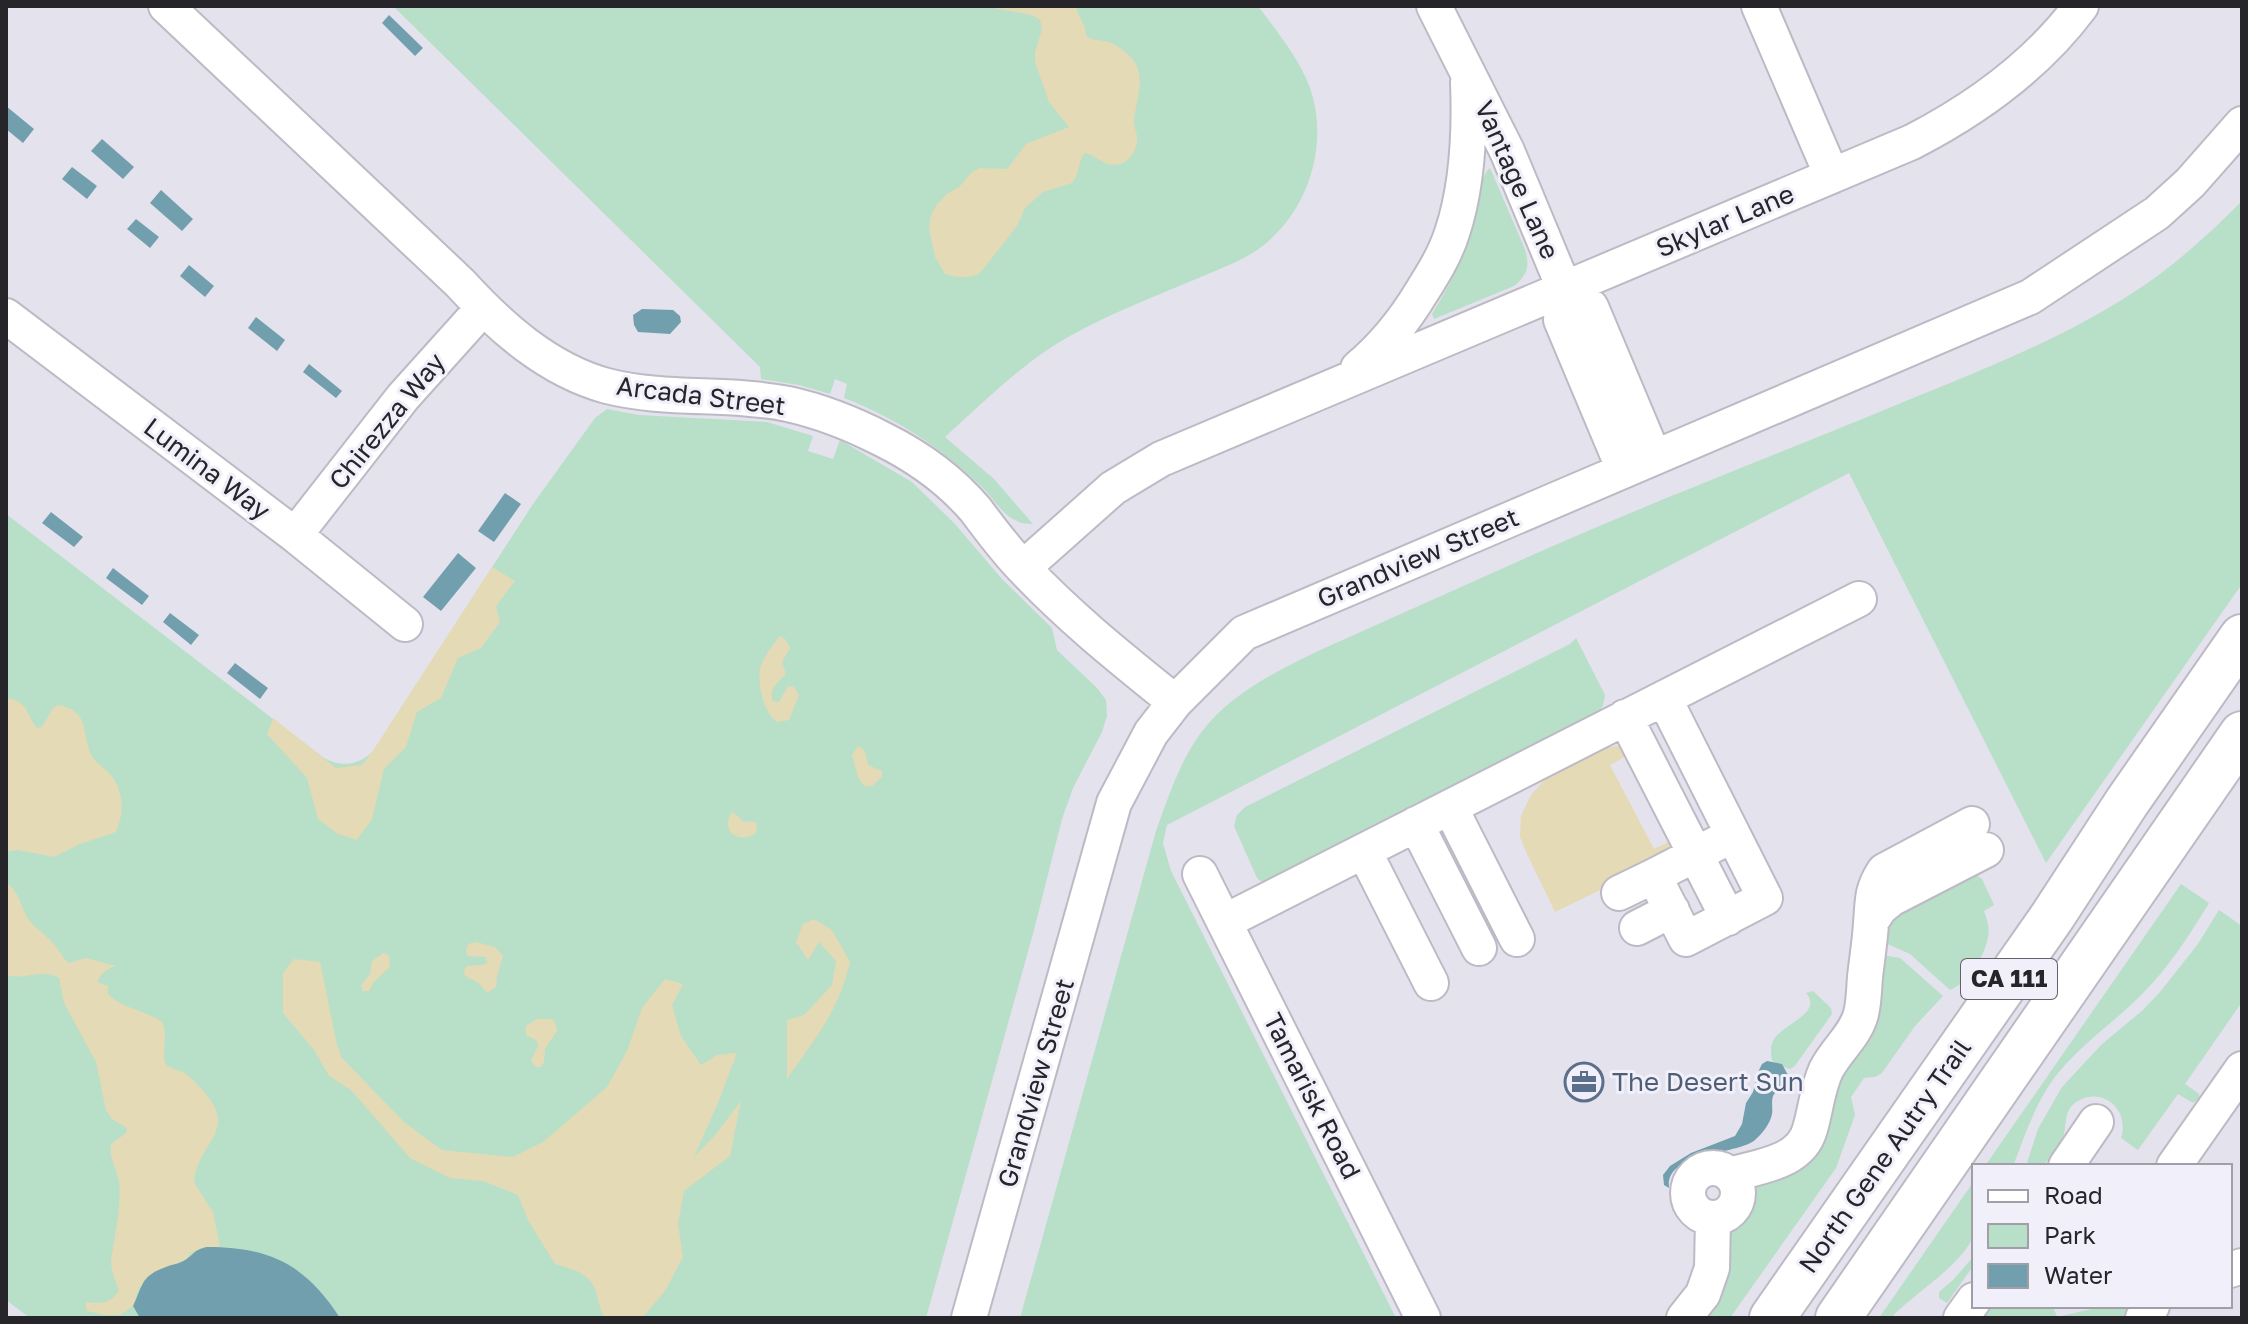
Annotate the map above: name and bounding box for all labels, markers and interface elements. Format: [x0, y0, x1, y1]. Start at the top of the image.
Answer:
street label: Vantage Lane [1469, 96, 1566, 264]
street label: Skylar Lane [1651, 178, 1798, 263]
street label: Chirezza Way [322, 346, 451, 495]
street label: Arcada Street [615, 370, 787, 421]
street label: Lumina Way [138, 411, 277, 526]
street label: Grandview Street [1312, 501, 1523, 614]
road number: CA 111 [1961, 959, 2057, 999]
street label: Grandview Street [991, 975, 1080, 1191]
street label: Tamarisk Road [1257, 1008, 1368, 1184]
street label: North Gene Autry Trail [1792, 1033, 1977, 1279]
office icon: The Desert Sun [1563, 1061, 1605, 1103]
place label: The Desert Sun [1612, 1066, 1804, 1097]
legend [1972, 1164, 2232, 1308]
text: Road [2044, 1180, 2103, 1209]
text: Park [2044, 1220, 2096, 1249]
text: Water [2044, 1260, 2112, 1289]

